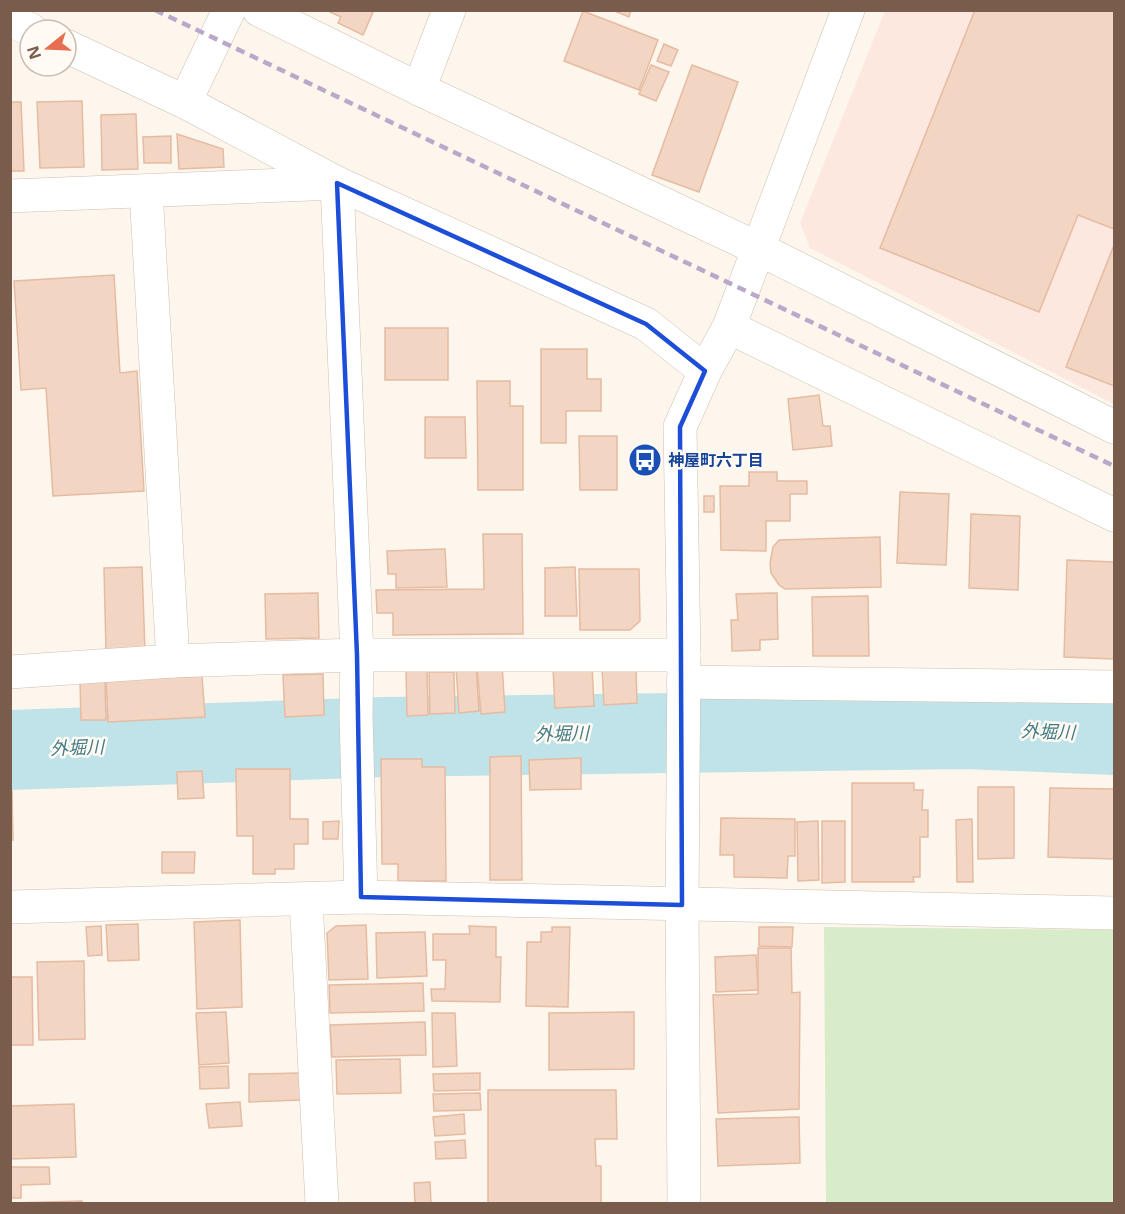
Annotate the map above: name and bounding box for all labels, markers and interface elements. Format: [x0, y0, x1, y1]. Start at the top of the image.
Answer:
north arrow [18, 18, 78, 78]
text: N [21, 43, 46, 62]
bus stop icon: 神屋町六丁目 [627, 442, 663, 478]
place label: 神屋町六丁目 [668, 449, 764, 471]
water label: 外堀川 [1021, 718, 1077, 744]
water label: 外堀川 [535, 720, 591, 745]
water label: 外堀川 [50, 734, 106, 760]

